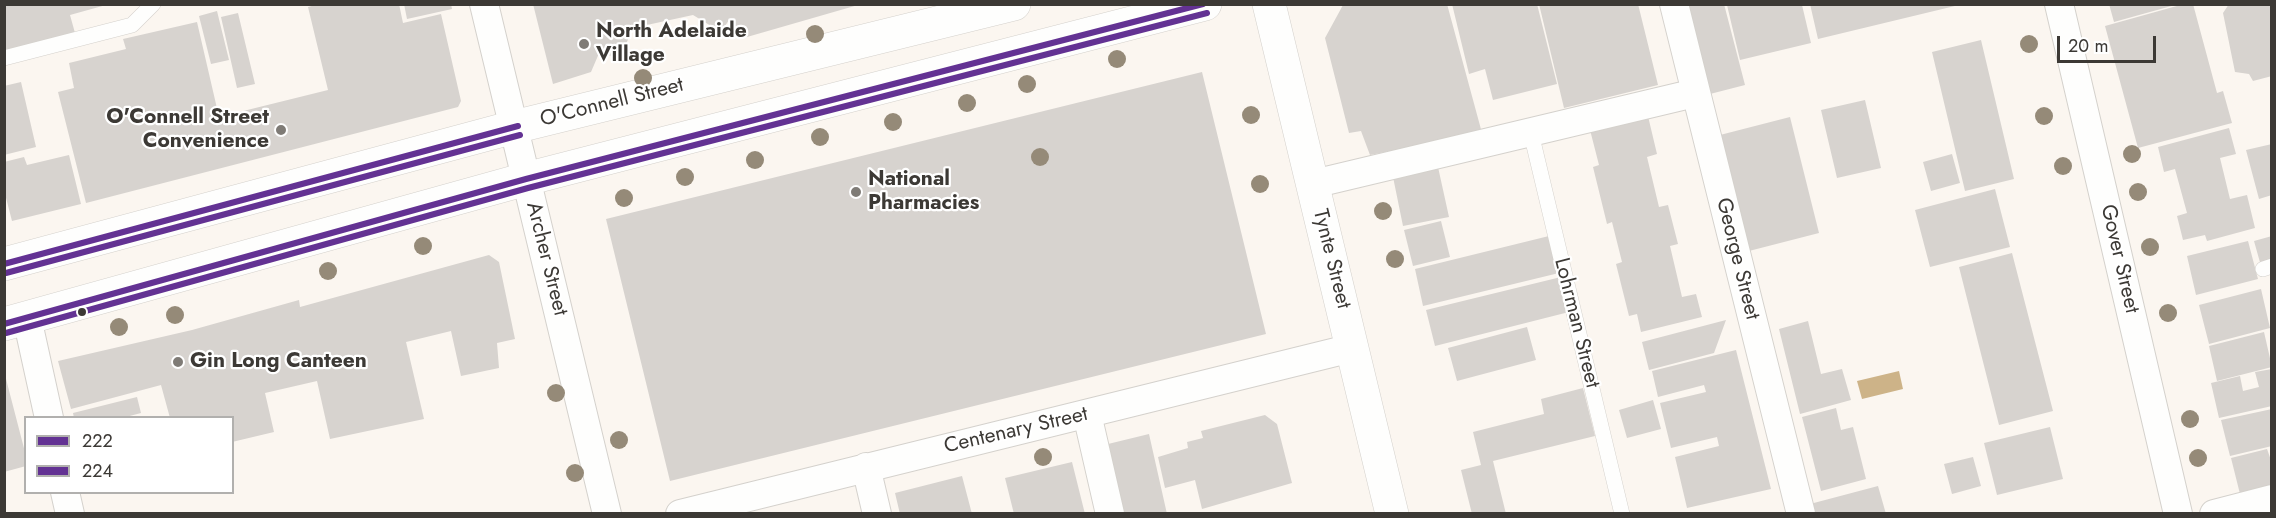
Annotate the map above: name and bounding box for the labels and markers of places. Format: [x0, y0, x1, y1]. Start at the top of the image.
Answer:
place label: North Adelaide Village [596, 19, 747, 69]
marker: North Adelaide Village [577, 37, 591, 51]
place label: O'Connell Street Convenience [106, 105, 269, 155]
marker: O'Connell Street Convenience [274, 123, 288, 137]
place label: National Pharmacies [868, 167, 979, 217]
marker: National Pharmacies [849, 185, 863, 199]
unlabelled marker [76, 306, 88, 318]
place label: Gin Long Canteen [190, 349, 367, 375]
marker: Gin Long Canteen [171, 355, 185, 369]

